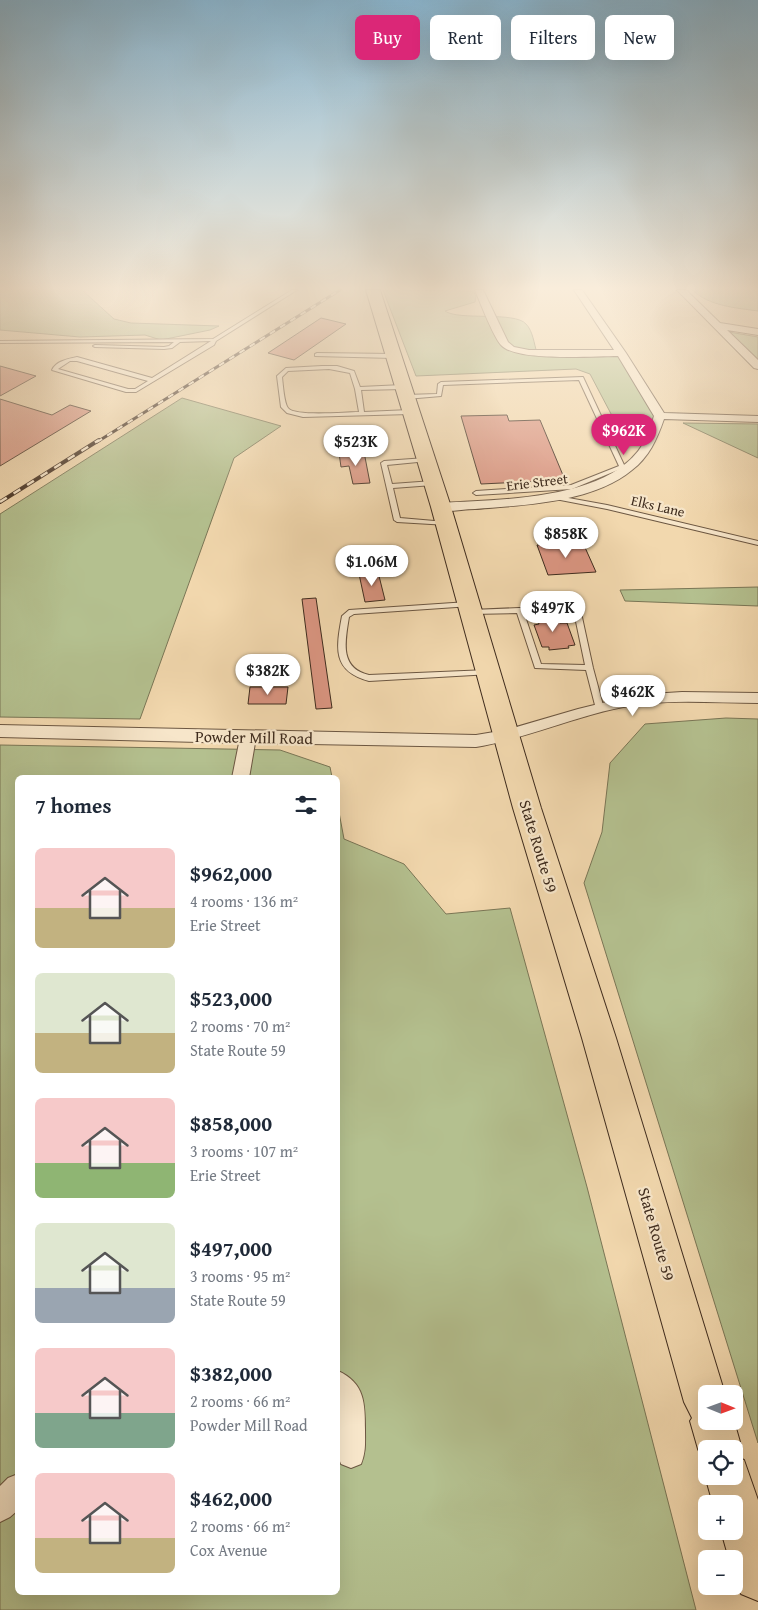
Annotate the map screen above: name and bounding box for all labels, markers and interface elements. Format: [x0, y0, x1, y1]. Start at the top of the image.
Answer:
chip: Buy [355, 15, 420, 60]
chip: Rent [430, 15, 501, 60]
chip: Filters [511, 15, 595, 60]
chip: New [605, 15, 674, 60]
pin: $962K [589, 414, 659, 456]
text: $962K [602, 418, 646, 442]
pin: $523K [321, 424, 391, 467]
text: $523K [334, 429, 378, 453]
street label: Erie Street [505, 468, 569, 496]
street label: Elks Lane [629, 490, 687, 522]
pin: $858K [531, 516, 601, 559]
text: $858K [544, 521, 588, 545]
pin: $1.06M [331, 544, 413, 587]
text: $1.06M [346, 549, 398, 573]
pin: $497K [518, 590, 588, 633]
text: $497K [531, 595, 575, 619]
pin: $382K [233, 654, 303, 696]
text: $382K [246, 658, 290, 682]
pin: $462K [598, 674, 668, 717]
text: $462K [611, 679, 655, 703]
street label: Powder Mill Road [195, 724, 313, 750]
text: 7 homes [35, 790, 111, 821]
icon: filters [292, 791, 320, 819]
street label: State Route 59 [514, 797, 565, 896]
text: $962,000 [190, 858, 272, 889]
icon: home [75, 868, 135, 928]
text: 4 rooms · 136 m² [190, 889, 298, 913]
text: Erie Street [190, 913, 261, 937]
text: $523,000 [190, 983, 272, 1014]
icon: home [75, 993, 135, 1053]
text: 2 rooms · 70 m² [190, 1014, 290, 1038]
text: State Route 59 [190, 1038, 286, 1062]
text: $858,000 [190, 1108, 272, 1139]
icon: home [75, 1118, 135, 1178]
text: 3 rooms · 107 m² [190, 1139, 298, 1163]
text: Erie Street [190, 1163, 261, 1187]
street label: State Route 59 [632, 1185, 682, 1284]
text: $497,000 [190, 1233, 272, 1264]
icon: home [75, 1243, 135, 1303]
text: 3 rooms · 95 m² [190, 1264, 290, 1288]
text: State Route 59 [190, 1288, 286, 1312]
text: $382,000 [190, 1358, 272, 1389]
icon: home [75, 1368, 135, 1428]
north arrow [698, 1385, 742, 1430]
map controls [698, 1385, 743, 1595]
text: 2 rooms · 66 m² [190, 1389, 290, 1413]
text: Powder Mill Road [190, 1413, 308, 1437]
button: locate [698, 1440, 743, 1485]
text: $462,000 [190, 1483, 272, 1514]
icon: home [75, 1493, 135, 1553]
button: + [698, 1495, 743, 1540]
text: 2 rooms · 66 m² [190, 1514, 290, 1538]
text: Cox Avenue [190, 1538, 267, 1562]
button: − [698, 1550, 743, 1595]

